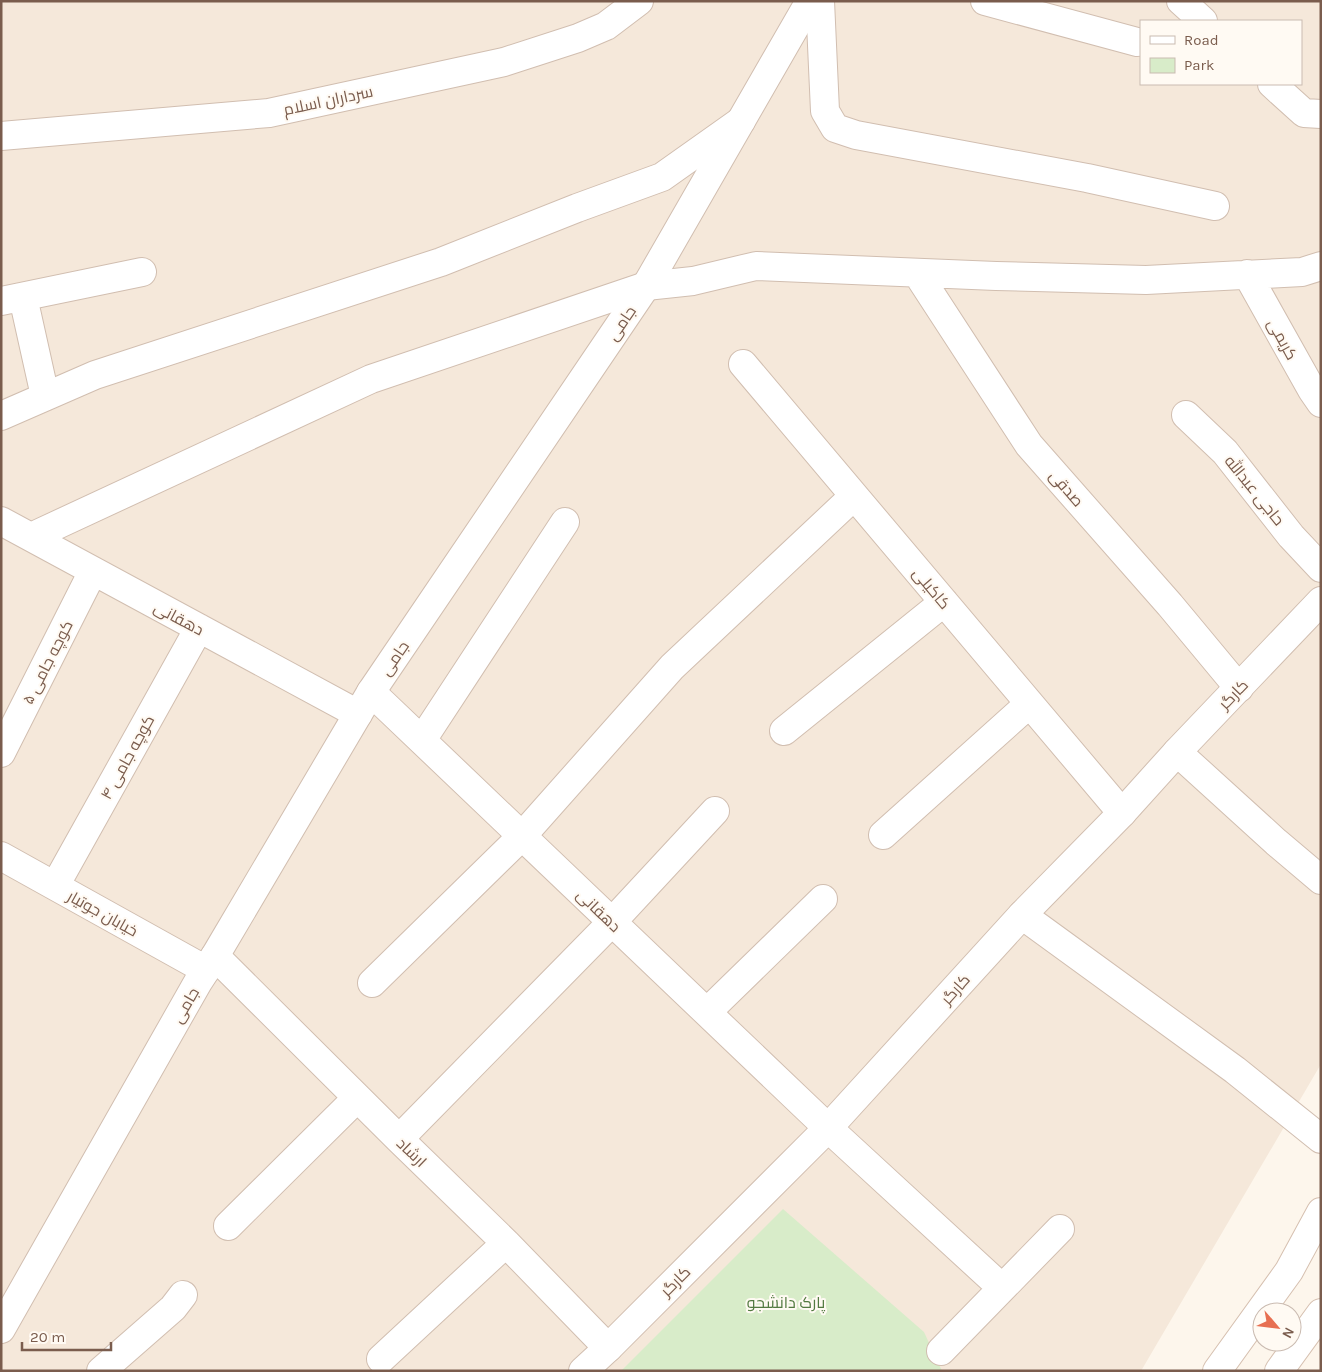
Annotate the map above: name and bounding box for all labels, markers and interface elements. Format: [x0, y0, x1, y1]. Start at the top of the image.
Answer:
legend [1140, 20, 1302, 85]
text: Road [1184, 31, 1219, 49]
text: Park [1184, 56, 1214, 74]
street label: سرداران اسلام [282, 82, 375, 121]
street label: جامی [603, 302, 641, 345]
street label: کریمی [1263, 315, 1302, 364]
street label: حاجی عبدالله [1220, 451, 1289, 530]
street label: صدقی [1045, 466, 1088, 511]
street label: کاکیلی [908, 564, 954, 614]
street label: دهقانی [150, 597, 207, 640]
street label: کوچه جامی ۵ [18, 617, 79, 708]
street label: جامی [376, 637, 414, 680]
street label: کارگر [1214, 675, 1252, 714]
street label: کوچه جامی ۴ [96, 712, 160, 804]
street label: دهقانی [572, 885, 625, 937]
street label: خیابان جوتیار [63, 886, 141, 941]
street label: کارگر [936, 970, 974, 1009]
street label: جامی [168, 984, 204, 1027]
street label: ارشاد [393, 1134, 431, 1171]
street label: کارگر [656, 1262, 694, 1301]
park label: پارک دانشجو [747, 1293, 826, 1314]
north arrow [1252, 1302, 1302, 1352]
scale bar [22, 1320, 111, 1352]
text: N [1278, 1324, 1298, 1341]
text: 20 m [30, 1328, 65, 1346]

